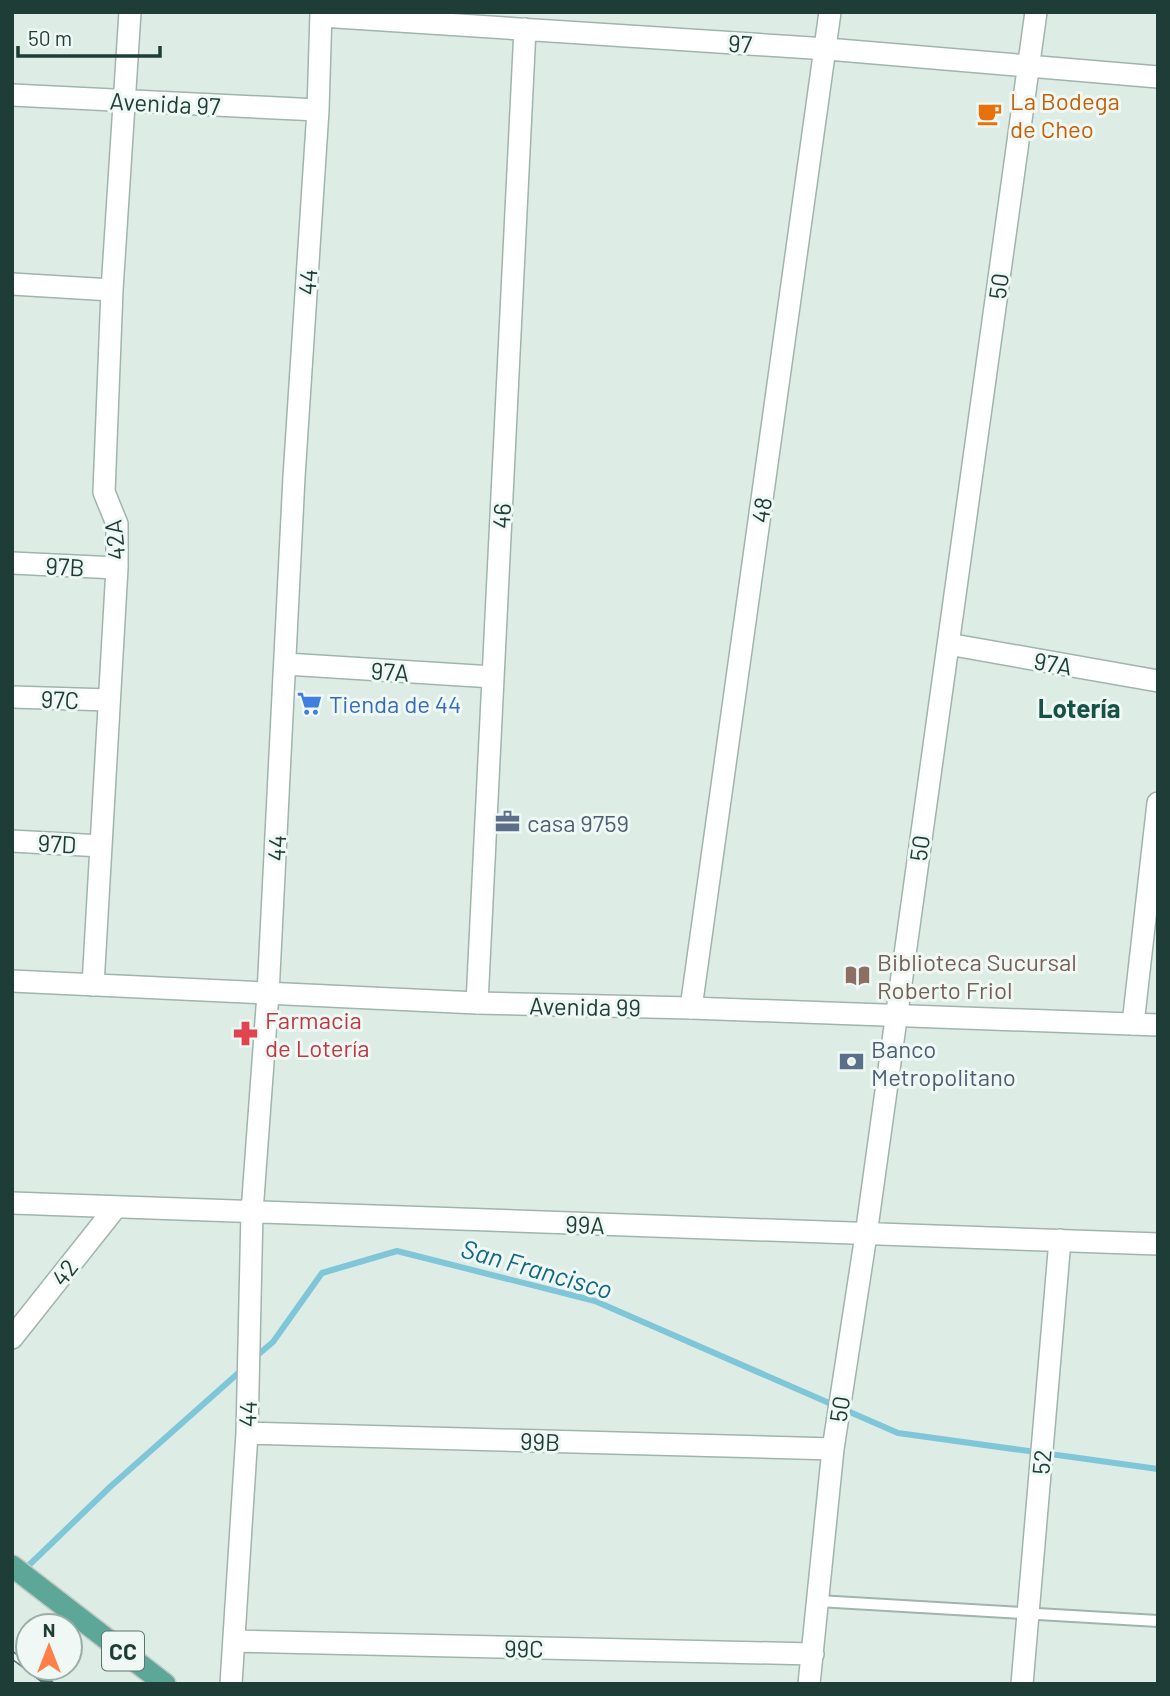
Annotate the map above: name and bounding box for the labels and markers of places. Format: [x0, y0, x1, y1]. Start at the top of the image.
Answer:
place label: La Bodega de Cheo [1010, 86, 1120, 143]
cafe icon: La Bodega de Cheo [976, 100, 1004, 128]
supermarket icon: Tienda de 44 [295, 689, 323, 717]
place label: Tienda de 44 [329, 689, 461, 718]
office icon: casa 9759 [493, 808, 521, 836]
place label: casa 9759 [527, 808, 629, 837]
place label: Biblioteca Sucursal Roberto Friol [877, 947, 1077, 1004]
library icon: Biblioteca Sucursal Roberto Friol [843, 961, 871, 989]
place label: Farmacia de Lotería [265, 1005, 370, 1062]
pharmacy icon: Farmacia de Lotería [231, 1019, 259, 1047]
place label: Banco Metropolitano [871, 1034, 1016, 1091]
bank icon: Banco Metropolitano [837, 1048, 865, 1076]

